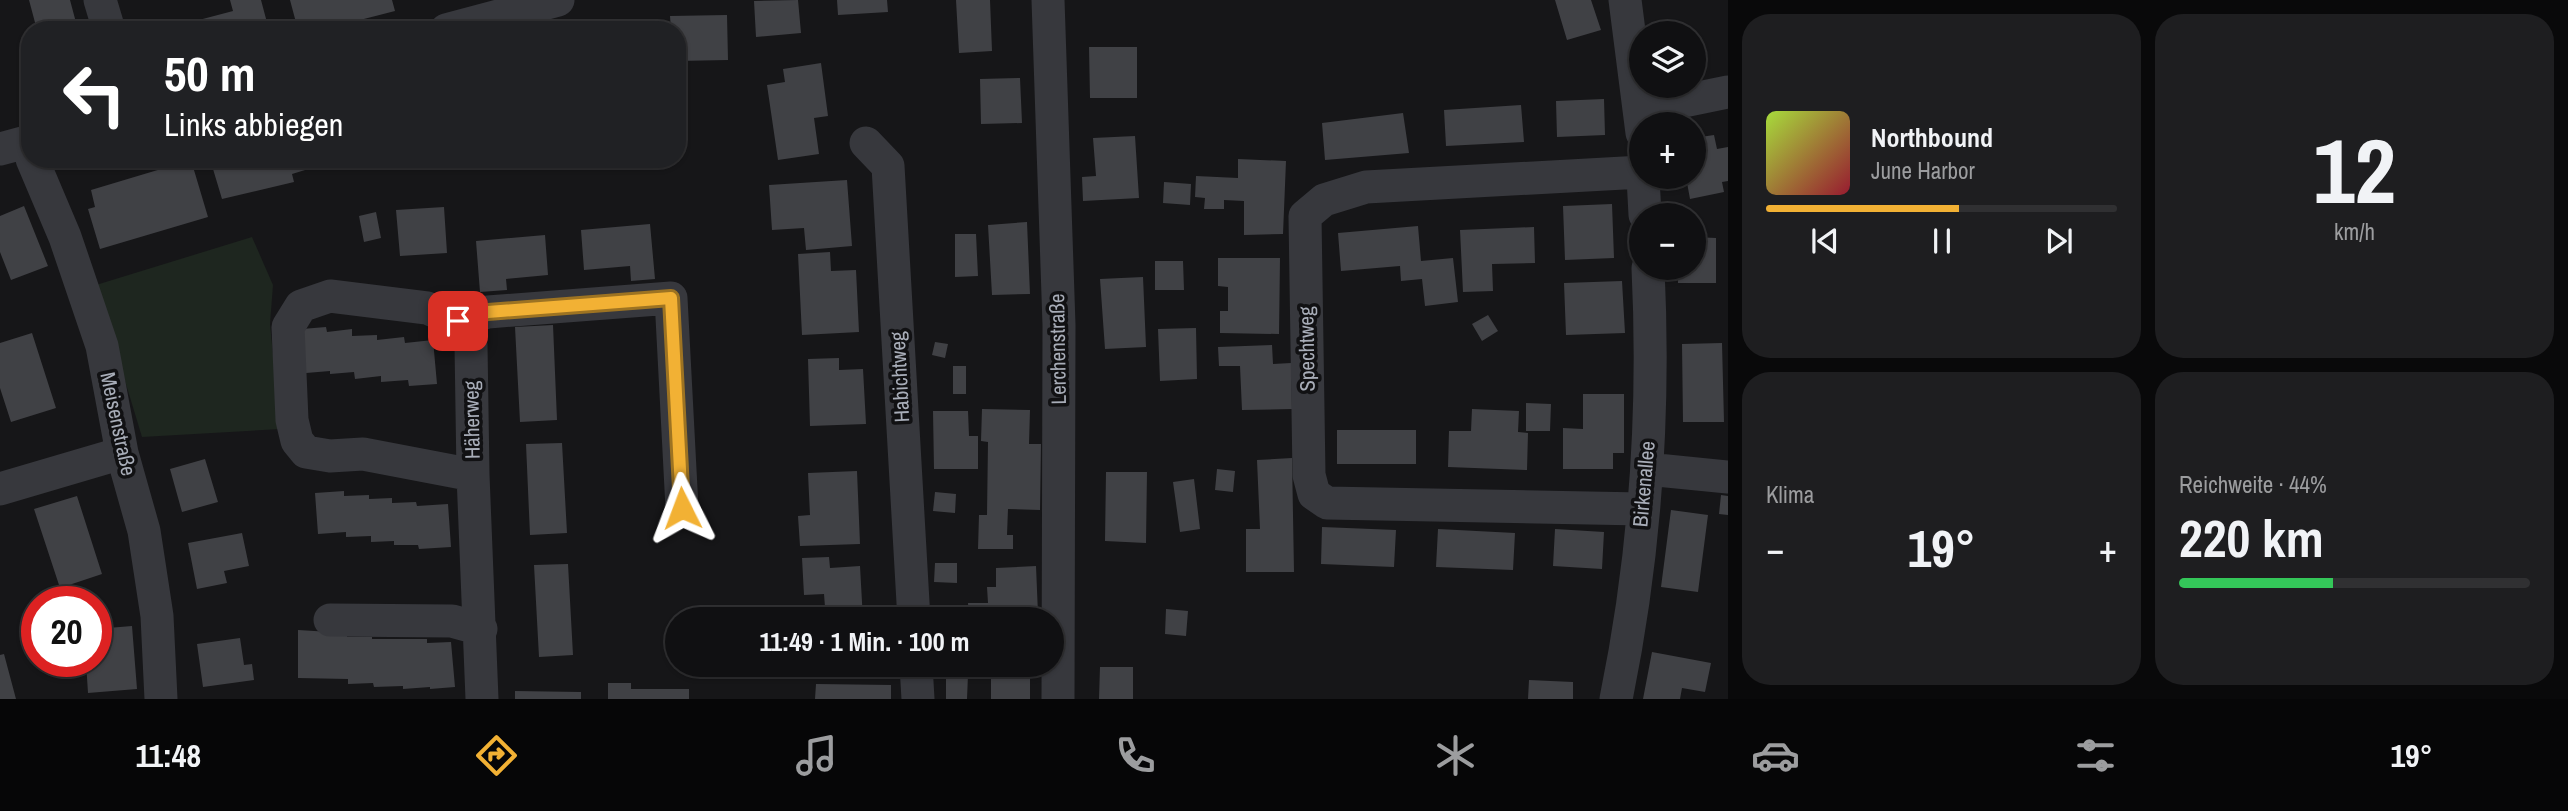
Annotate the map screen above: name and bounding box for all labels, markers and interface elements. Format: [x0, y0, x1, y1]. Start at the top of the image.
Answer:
map controls [1629, 21, 1706, 280]
button: layers [1629, 21, 1706, 98]
text: 50 m [164, 40, 256, 106]
icon: left [49, 49, 140, 140]
text: Links abbiegen [164, 103, 343, 146]
text: 12 [2313, 109, 2396, 231]
button: + [1629, 112, 1706, 189]
text: Northbound [1871, 120, 1993, 155]
text: June Harbor [1871, 155, 1975, 186]
button: − [1629, 203, 1706, 280]
text: km/h [2334, 216, 2375, 247]
icon: previous [1806, 222, 1844, 260]
icon: pause [1923, 222, 1961, 260]
icon: next [2040, 222, 2078, 260]
pin [428, 291, 488, 351]
street label: Lerchenstraße [1042, 293, 1073, 405]
icon: arrive [439, 302, 477, 340]
street label: Spechtweg [1291, 306, 1322, 392]
street label: Habichtweg [883, 330, 916, 423]
street label: Meisenstraße [93, 369, 144, 478]
street label: Häherweg [456, 380, 487, 459]
street label: Birkenallee [1625, 440, 1662, 528]
text: Reichweite · 44% [2179, 469, 2327, 500]
position arrow [645, 471, 719, 545]
text: Klima [1766, 479, 1814, 510]
text: 220 km [2179, 503, 2324, 573]
text: 19° [1907, 513, 1976, 583]
text: − [1766, 523, 1784, 574]
text: + [2099, 523, 2117, 574]
speed limit sign: 20 [21, 586, 112, 677]
text: 11:49 · 1 Min. · 100 m [760, 624, 969, 659]
icon: directions [472, 731, 521, 780]
icon: music [792, 731, 841, 780]
icon: phone [1111, 731, 1160, 780]
icon: climate [1431, 731, 1480, 780]
icon: car [1751, 731, 1800, 780]
icon: filters [2071, 731, 2120, 780]
text: 11:48 [135, 734, 201, 777]
text: 19° [2391, 734, 2433, 777]

